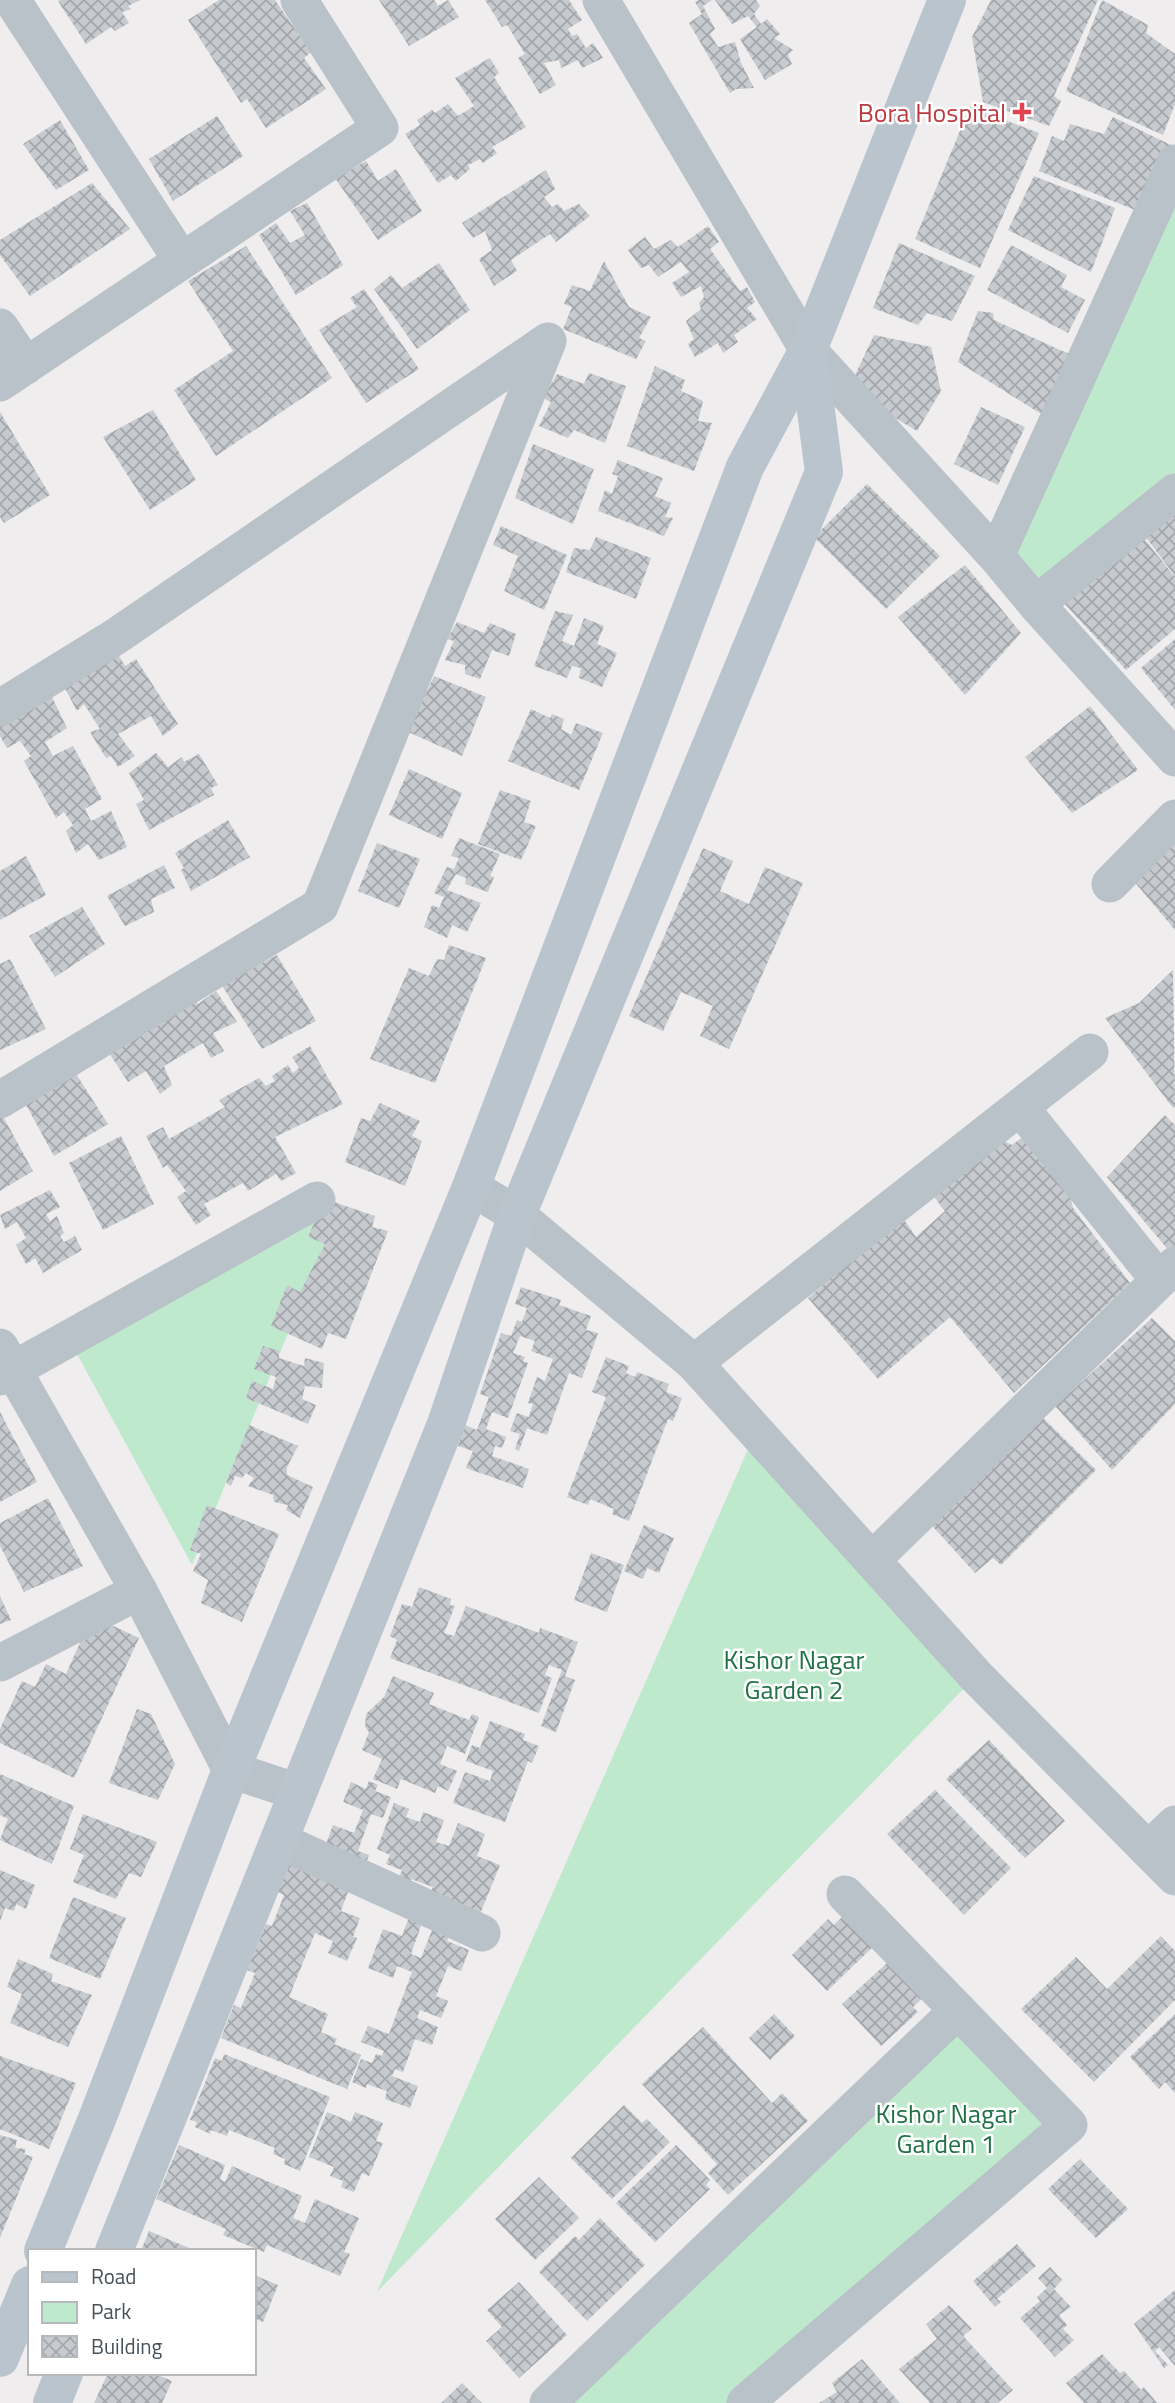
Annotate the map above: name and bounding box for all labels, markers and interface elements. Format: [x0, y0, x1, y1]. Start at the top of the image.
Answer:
place label: Bora Hospital [858, 93, 1006, 132]
marker: Bora Hospital [1012, 102, 1032, 122]
park label: Kishor Nagar Garden 2 [724, 1640, 864, 1709]
park label: Kishor Nagar Garden 1 [876, 2094, 1016, 2163]
legend [28, 2249, 256, 2375]
text: Road [91, 2260, 136, 2292]
text: Park [91, 2295, 131, 2327]
text: Building [91, 2330, 163, 2362]

